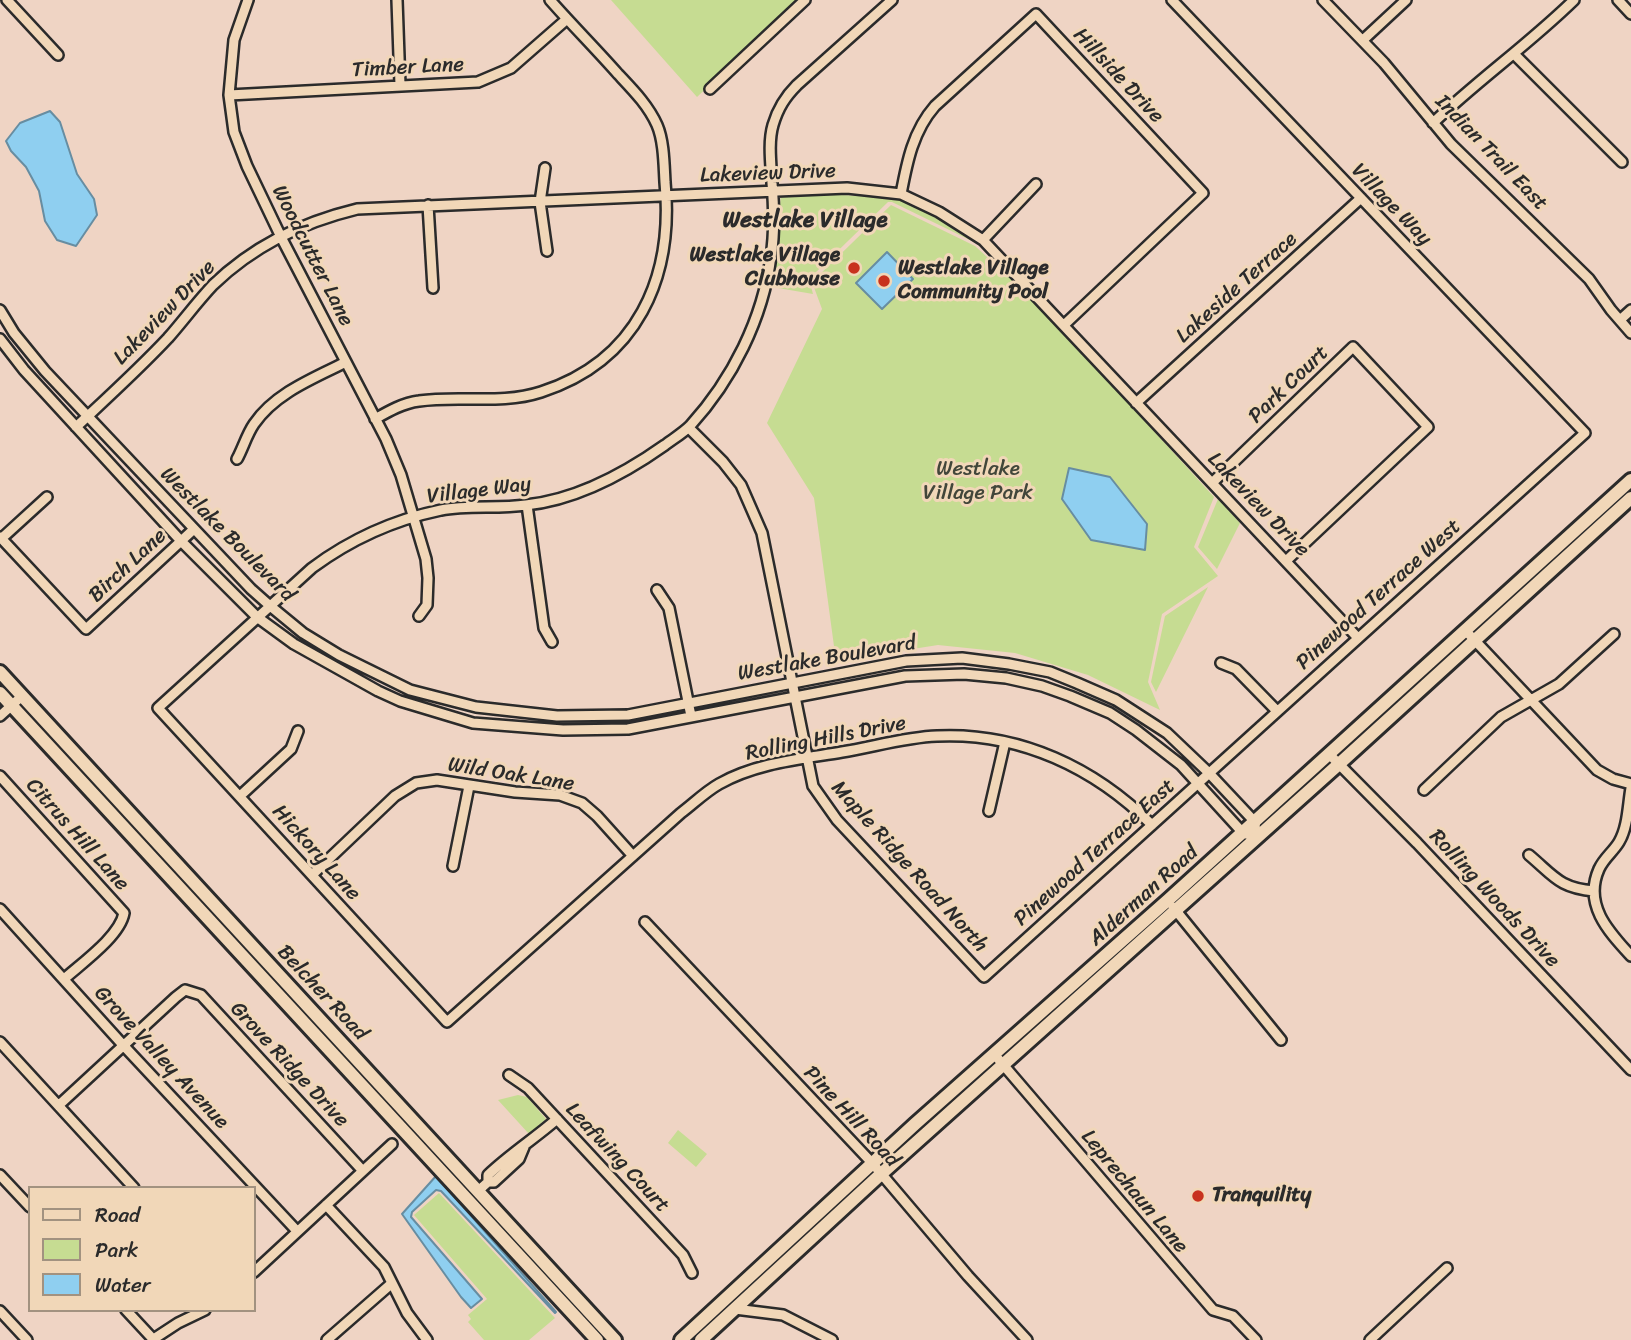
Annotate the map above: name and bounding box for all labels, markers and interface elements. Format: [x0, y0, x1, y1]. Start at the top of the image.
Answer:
street label: Hillside Drive [1067, 23, 1169, 129]
street label: Timber Lane [351, 52, 465, 84]
street label: Indian Trail East [1429, 90, 1553, 216]
street label: Lakeview Drive [700, 159, 836, 189]
street label: Village Way [1346, 159, 1436, 251]
street label: Woodcutter Lane [266, 181, 358, 331]
district label: Westlake Village [723, 207, 887, 235]
street label: Lakeside Terrace [1171, 227, 1303, 349]
place label: Westlake Village Clubhouse [689, 243, 840, 293]
street label: Lakeview Drive [109, 255, 221, 371]
place label: Westlake Village Community Pool [898, 256, 1049, 306]
marker: Westlake Village Clubhouse [846, 260, 862, 276]
marker: Westlake Village Community Pool [876, 273, 892, 289]
street label: Park Court [1244, 341, 1334, 429]
street label: Lakeview Drive [1202, 447, 1314, 563]
park label: Westlake Village Park [923, 457, 1033, 507]
street label: Westlake Boulevard [154, 462, 300, 608]
street label: Village Way [426, 472, 532, 510]
street label: Pinewood Terrace West [1291, 514, 1467, 676]
street label: Birch Lane [84, 524, 172, 608]
street label: Westlake Boulevard [736, 631, 918, 687]
street label: Rolling Hills Drive [744, 711, 908, 767]
street label: Wild Oak Lane [446, 753, 576, 797]
street label: Citrus Hill Lane [20, 774, 134, 896]
street label: Pinewood Terrace East [1009, 774, 1181, 932]
street label: Maple Ridge Road North [825, 776, 993, 958]
street label: Hickory Lane [266, 800, 366, 906]
street label: Rolling Woods Drive [1423, 825, 1565, 973]
street label: Alderman Road [1084, 840, 1204, 952]
street label: Belcher Road [271, 940, 373, 1046]
street label: Grove Valley Avenue [88, 981, 234, 1135]
street label: Grove Ridge Drive [224, 997, 354, 1133]
street label: Pine Hill Road [798, 1061, 904, 1173]
street label: Leafwing Court [560, 1098, 674, 1218]
street label: Leprechaun Lane [1075, 1125, 1193, 1259]
place label: Tranquility [1212, 1183, 1311, 1209]
legend [28, 1186, 256, 1312]
marker: Tranquility [1190, 1188, 1206, 1204]
text: Road [95, 1196, 140, 1234]
text: Park [95, 1231, 138, 1269]
text: Water [95, 1266, 150, 1304]

